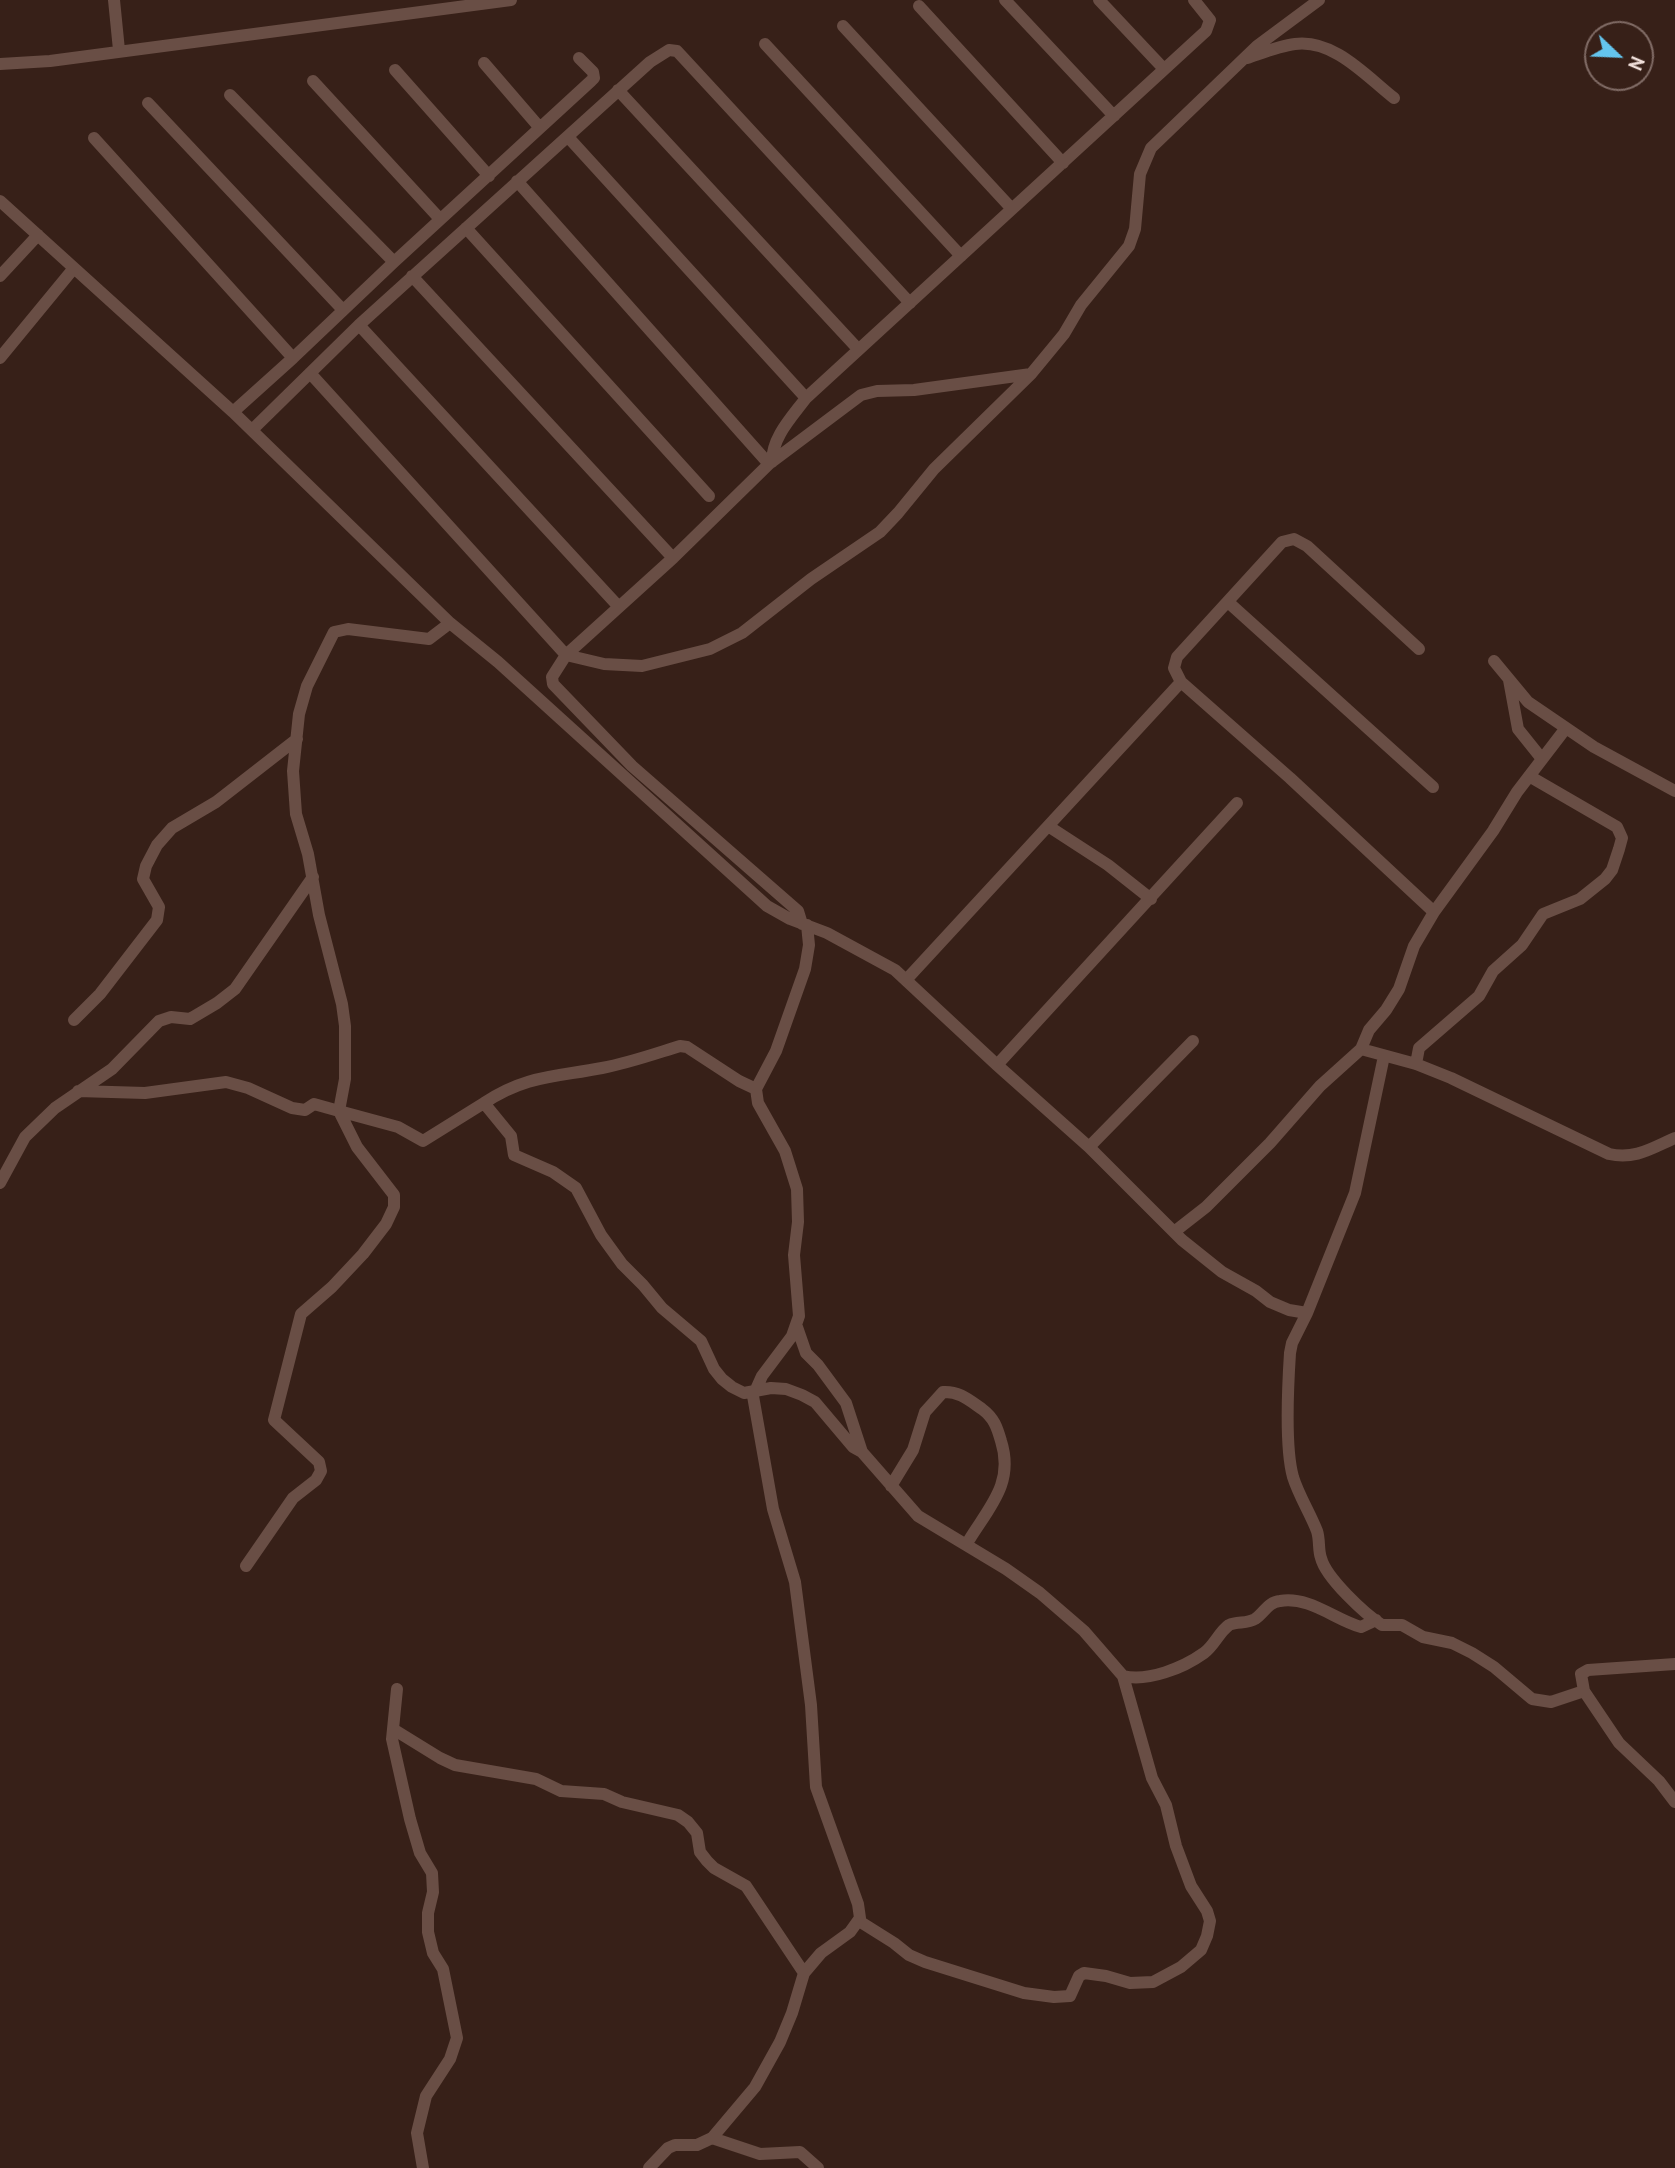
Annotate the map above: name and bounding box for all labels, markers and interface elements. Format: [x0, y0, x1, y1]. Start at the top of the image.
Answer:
north arrow [1584, 21, 1654, 91]
text: N [1623, 53, 1650, 74]

